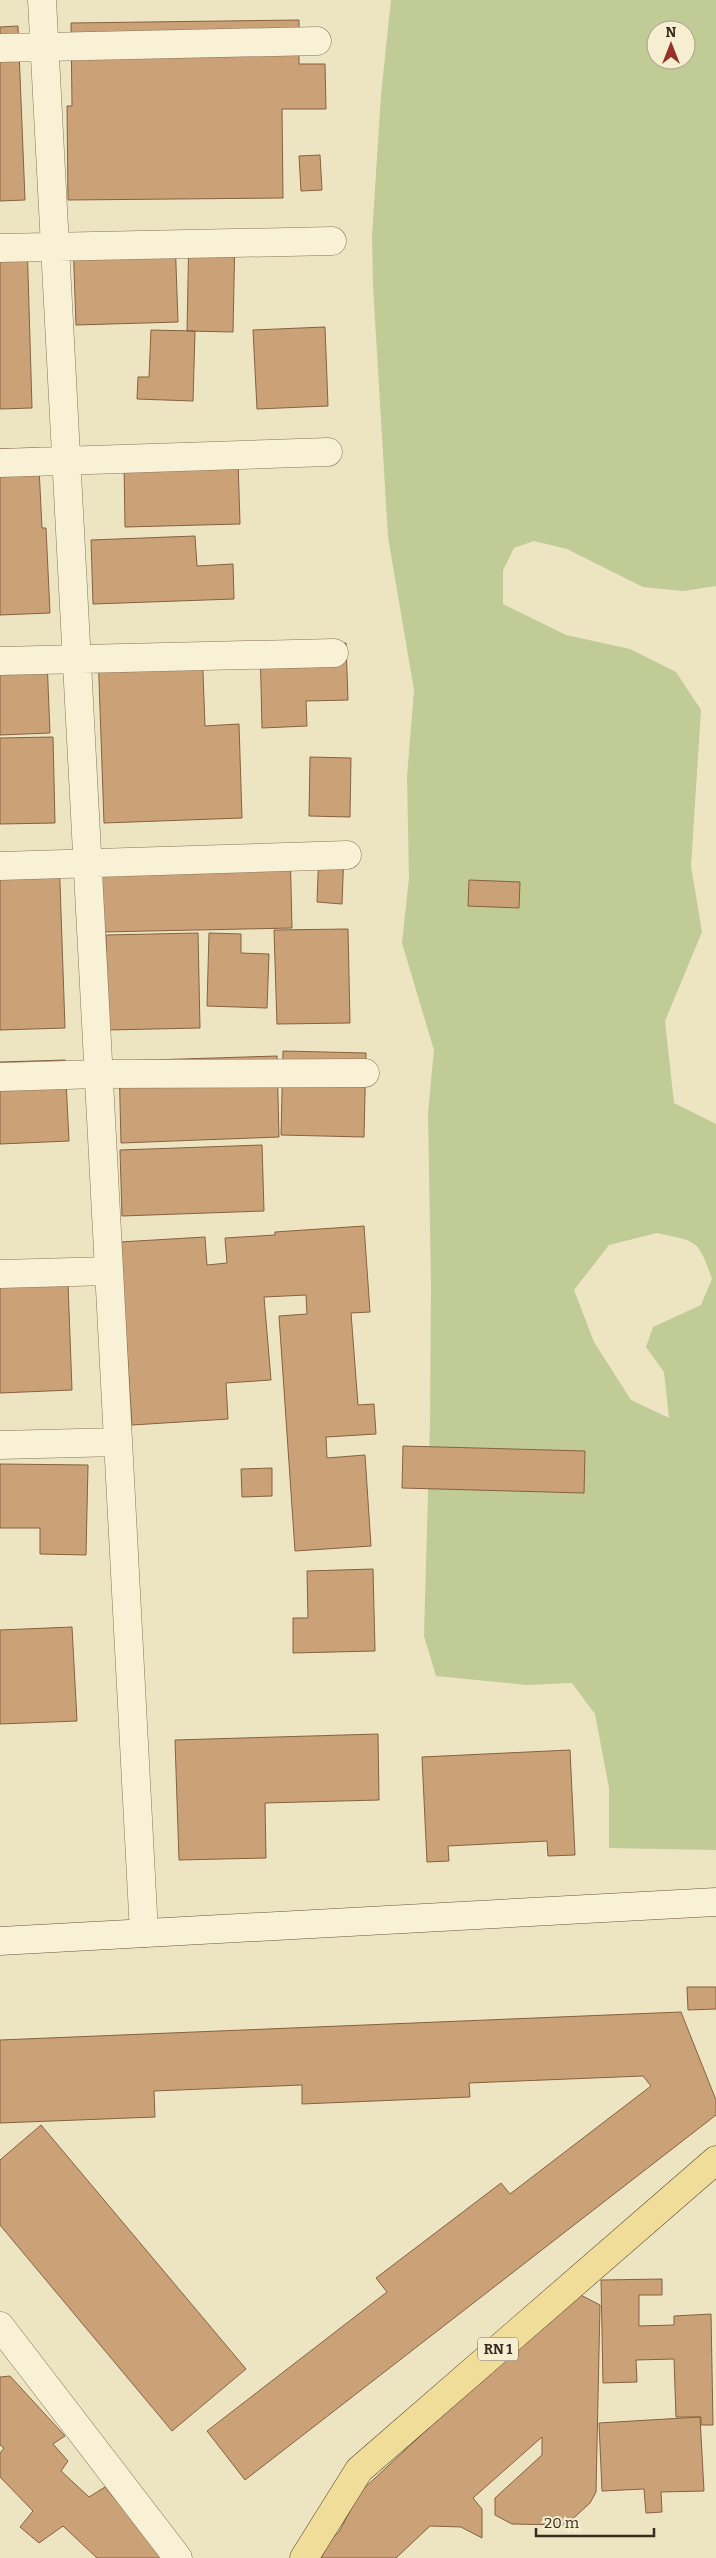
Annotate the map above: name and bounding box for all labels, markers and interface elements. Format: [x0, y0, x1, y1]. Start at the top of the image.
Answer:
north arrow [646, 20, 696, 70]
text: N [666, 24, 677, 41]
road number: RN 1 [478, 2338, 518, 2360]
scale bar [536, 2506, 654, 2538]
text: 20 m [544, 2514, 580, 2532]

